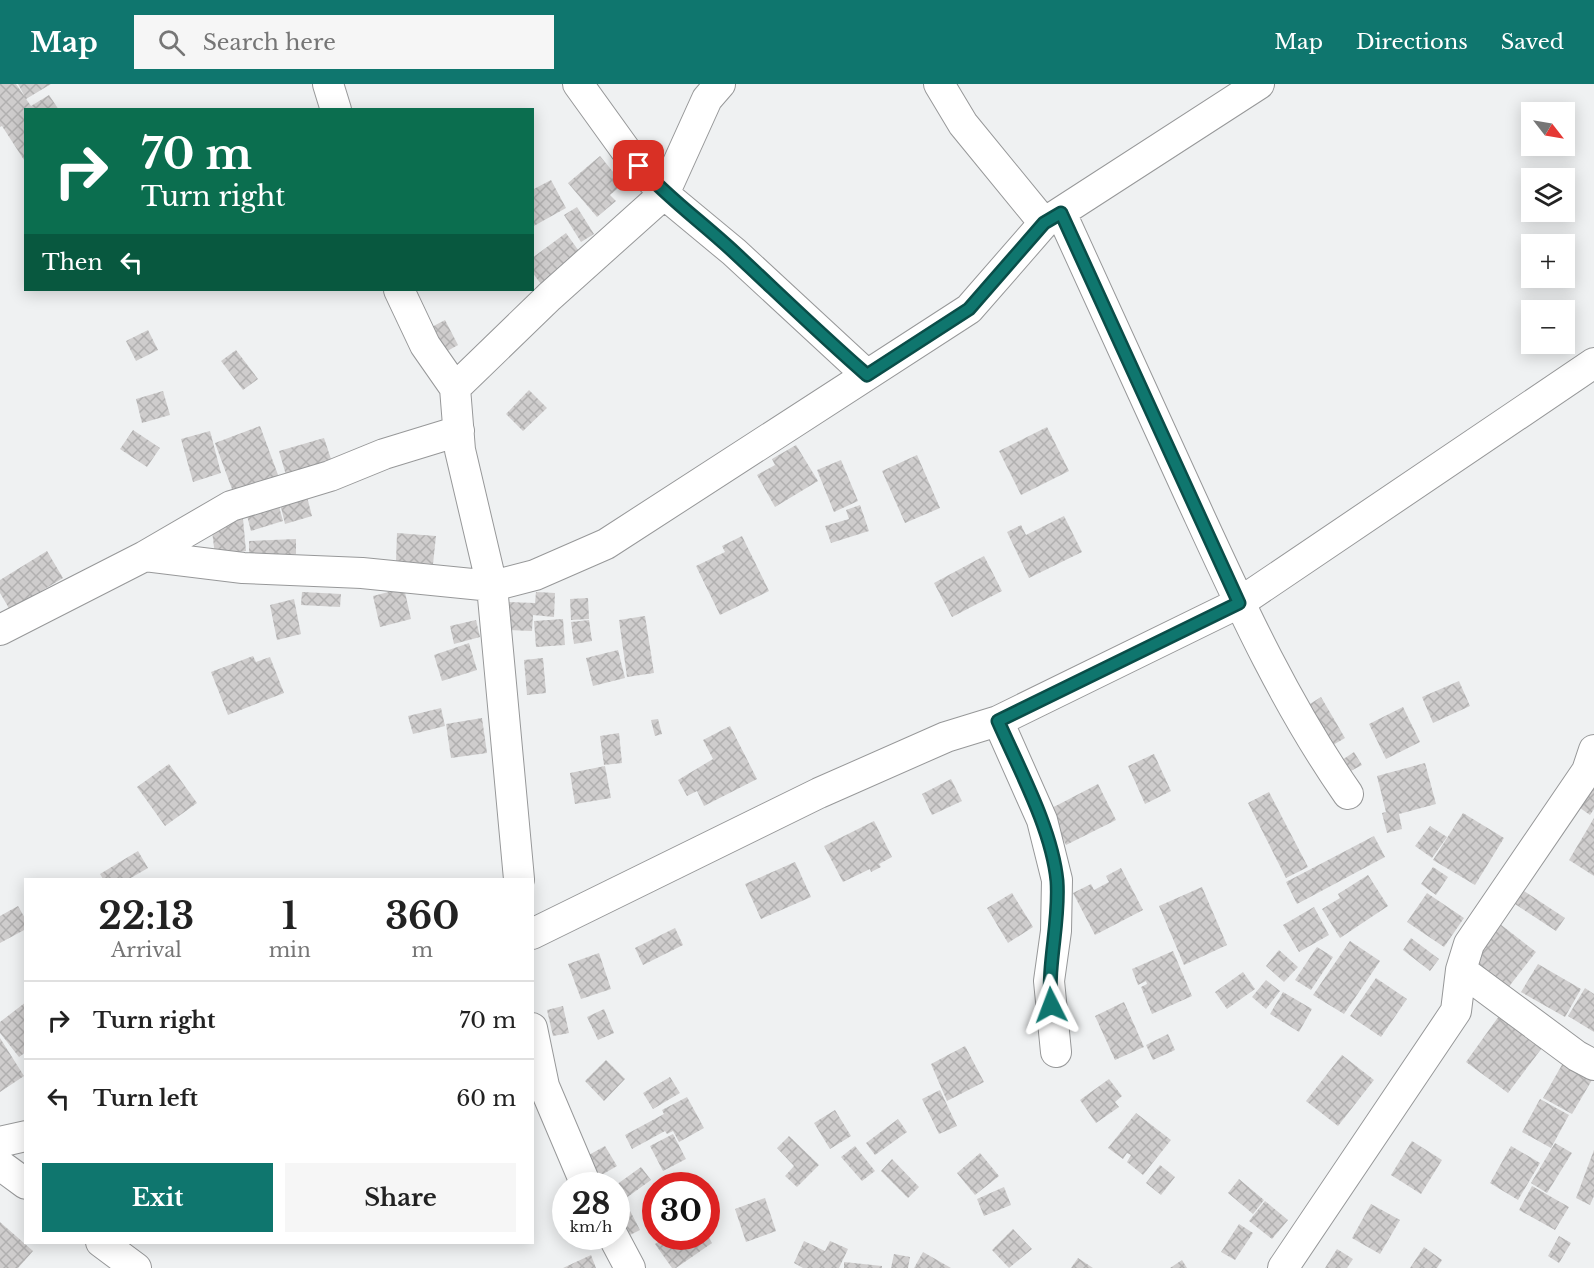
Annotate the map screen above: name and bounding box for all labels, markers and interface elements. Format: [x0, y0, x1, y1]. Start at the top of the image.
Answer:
search box [134, 15, 554, 69]
text: Map [30, 25, 98, 60]
icon: search [155, 26, 188, 59]
text: Search here [203, 29, 336, 56]
text: Map [1274, 29, 1323, 55]
text: Directions [1356, 29, 1468, 55]
text: Saved [1501, 29, 1564, 55]
north arrow [1521, 102, 1575, 156]
map controls [1521, 102, 1575, 354]
text: 70 m [141, 128, 252, 180]
icon: right [42, 132, 120, 210]
pin [613, 140, 664, 191]
icon: arrive [622, 149, 655, 182]
button: layers [1521, 168, 1575, 222]
text: Turn right [141, 180, 285, 213]
button: + [1521, 234, 1575, 288]
icon: left [115, 246, 148, 279]
text: Then [42, 249, 103, 276]
button: − [1521, 300, 1575, 354]
text: 22:13 [98, 894, 194, 939]
text: 1 [282, 894, 298, 939]
text: 360 [385, 894, 460, 939]
text: Arrival [111, 938, 182, 962]
text: min [269, 938, 311, 962]
text: m [412, 938, 433, 962]
position arrow [1019, 973, 1083, 1037]
icon: right [42, 1004, 75, 1037]
text: Turn right [93, 1007, 215, 1034]
text: 70 m [459, 1007, 516, 1034]
icon: left [42, 1082, 75, 1115]
text: Turn left [93, 1085, 198, 1112]
text: 60 m [456, 1085, 516, 1112]
button: Exit [42, 1163, 273, 1232]
button: Share [285, 1163, 516, 1232]
speed limit sign: 30 [642, 1172, 720, 1250]
text: 28 [572, 1185, 610, 1222]
text: km/h [570, 1217, 612, 1236]

